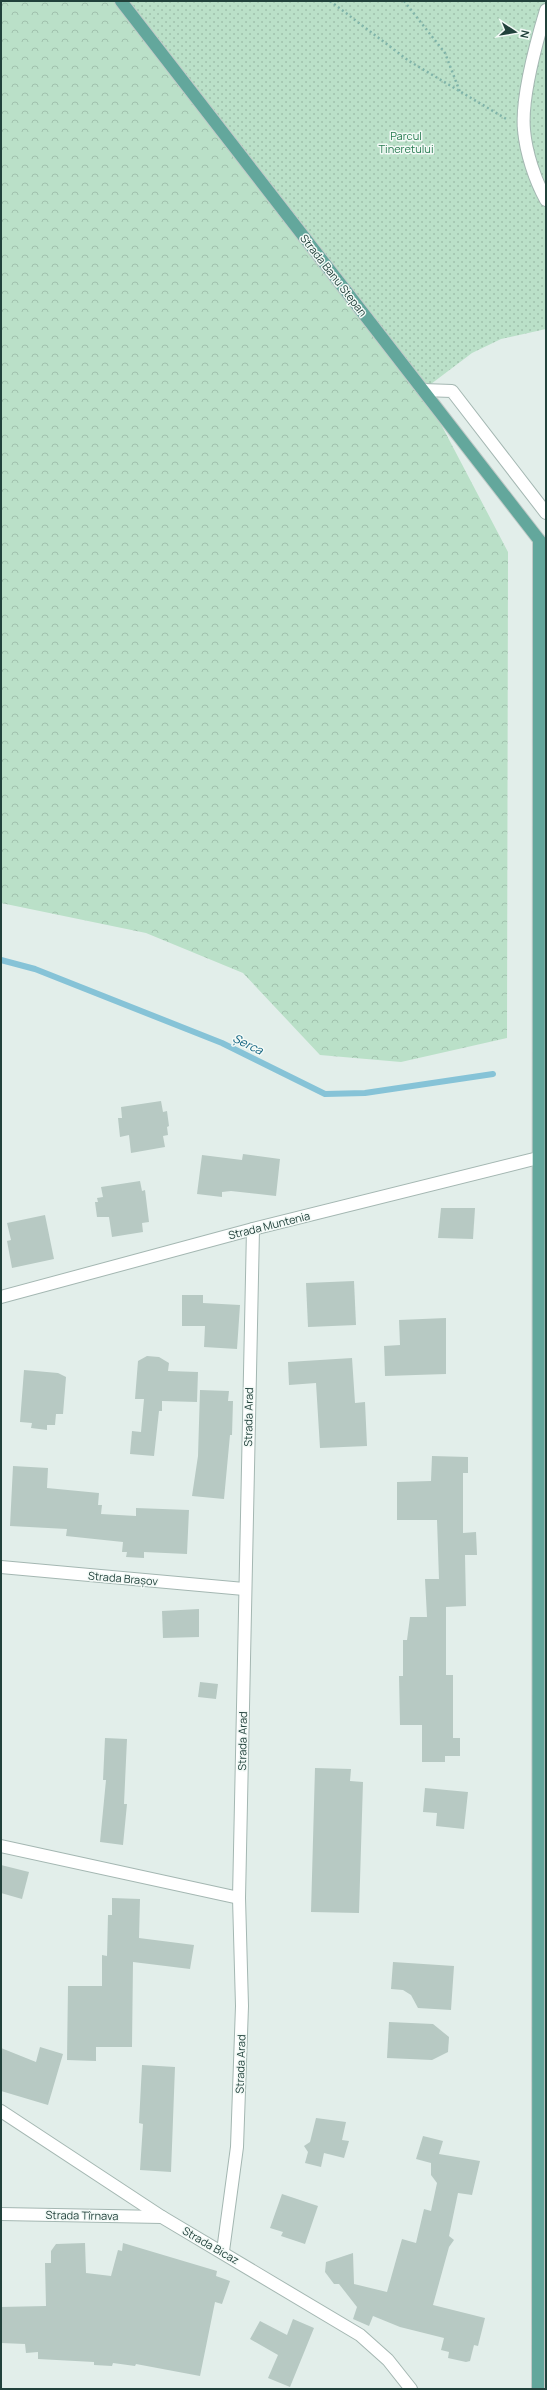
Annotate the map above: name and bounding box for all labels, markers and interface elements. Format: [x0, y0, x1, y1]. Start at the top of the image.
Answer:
north arrow [495, 12, 535, 52]
text: N [517, 29, 533, 40]
park label: Parcul Tineretului [379, 128, 433, 156]
street label: Strada Banu Stepan [297, 231, 371, 319]
water label: Șerca [230, 1029, 267, 1059]
street label: Strada Muntenia [227, 1208, 311, 1242]
street label: Strada Arad [240, 1387, 256, 1447]
street label: Strada Brașov [87, 1567, 159, 1589]
street label: Strada Arad [234, 1711, 250, 1771]
street label: Strada Arad [231, 2034, 249, 2094]
street label: Strada Tîrnava [45, 2207, 119, 2223]
street label: Strada Bicaz [180, 2223, 242, 2267]

